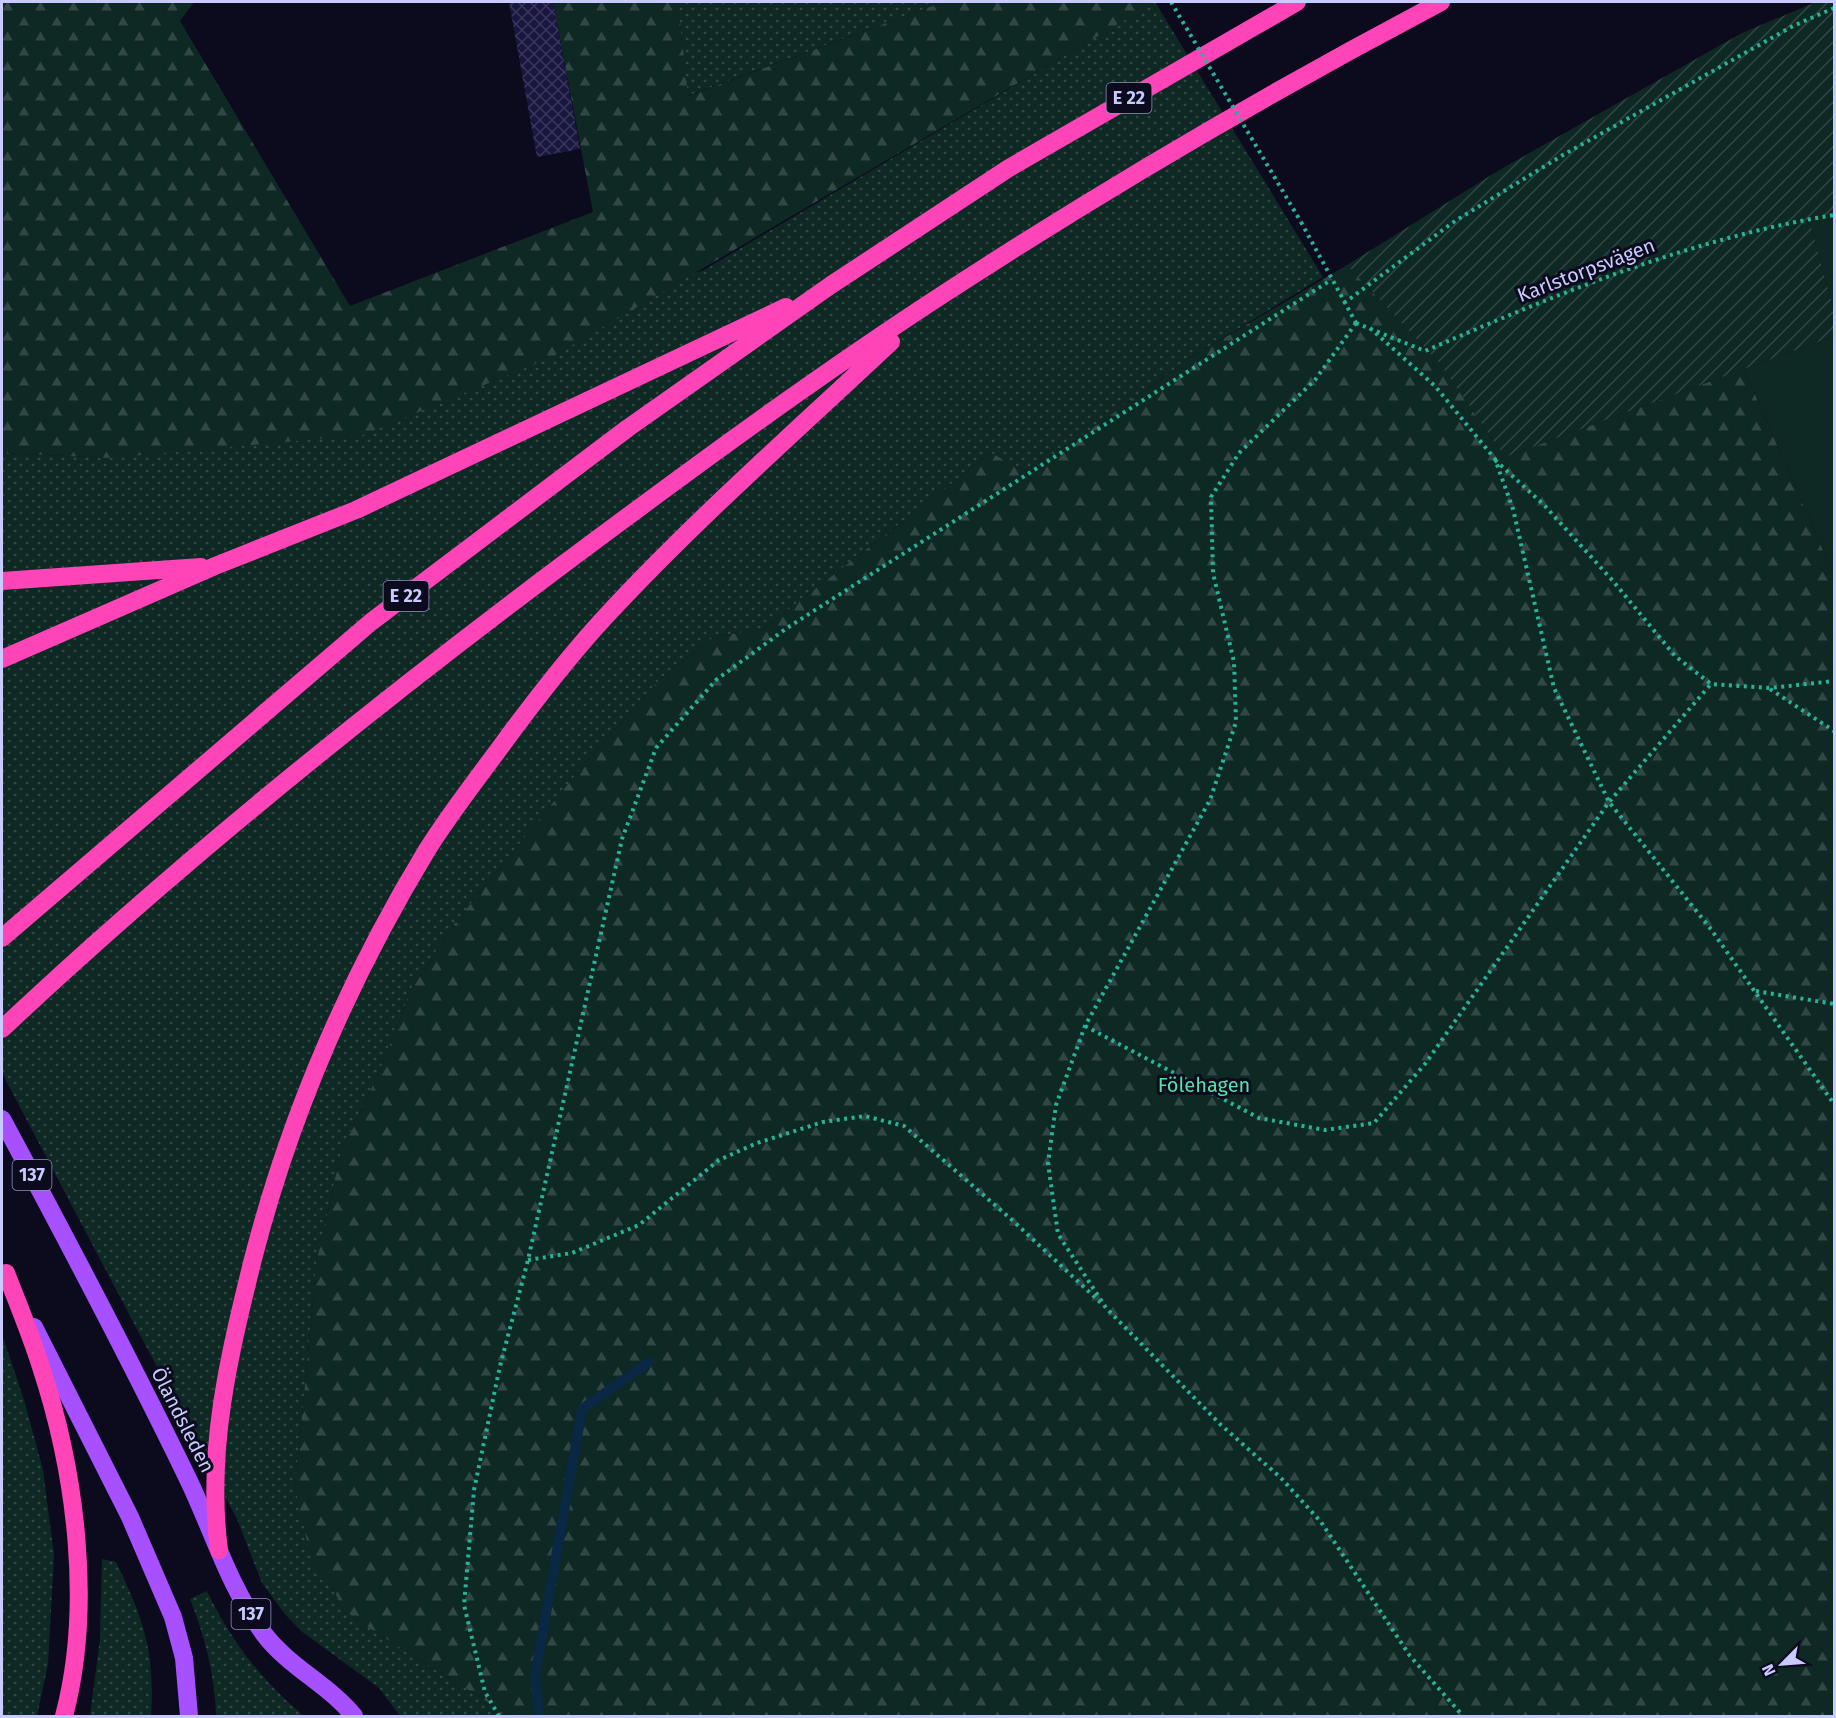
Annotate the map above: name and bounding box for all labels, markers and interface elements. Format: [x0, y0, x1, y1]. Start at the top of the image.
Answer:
road number: E 22 [1106, 83, 1152, 113]
street label: Karlstorpsvägen [1514, 233, 1658, 307]
road number: E 22 [384, 581, 428, 611]
park label: Fölehagen [1158, 1073, 1250, 1097]
road number: 137 [12, 1160, 51, 1190]
street label: Ölandsleden [146, 1363, 220, 1477]
road number: 137 [232, 1599, 270, 1629]
north arrow [1752, 1634, 1812, 1694]
text: N [1758, 1661, 1780, 1679]

